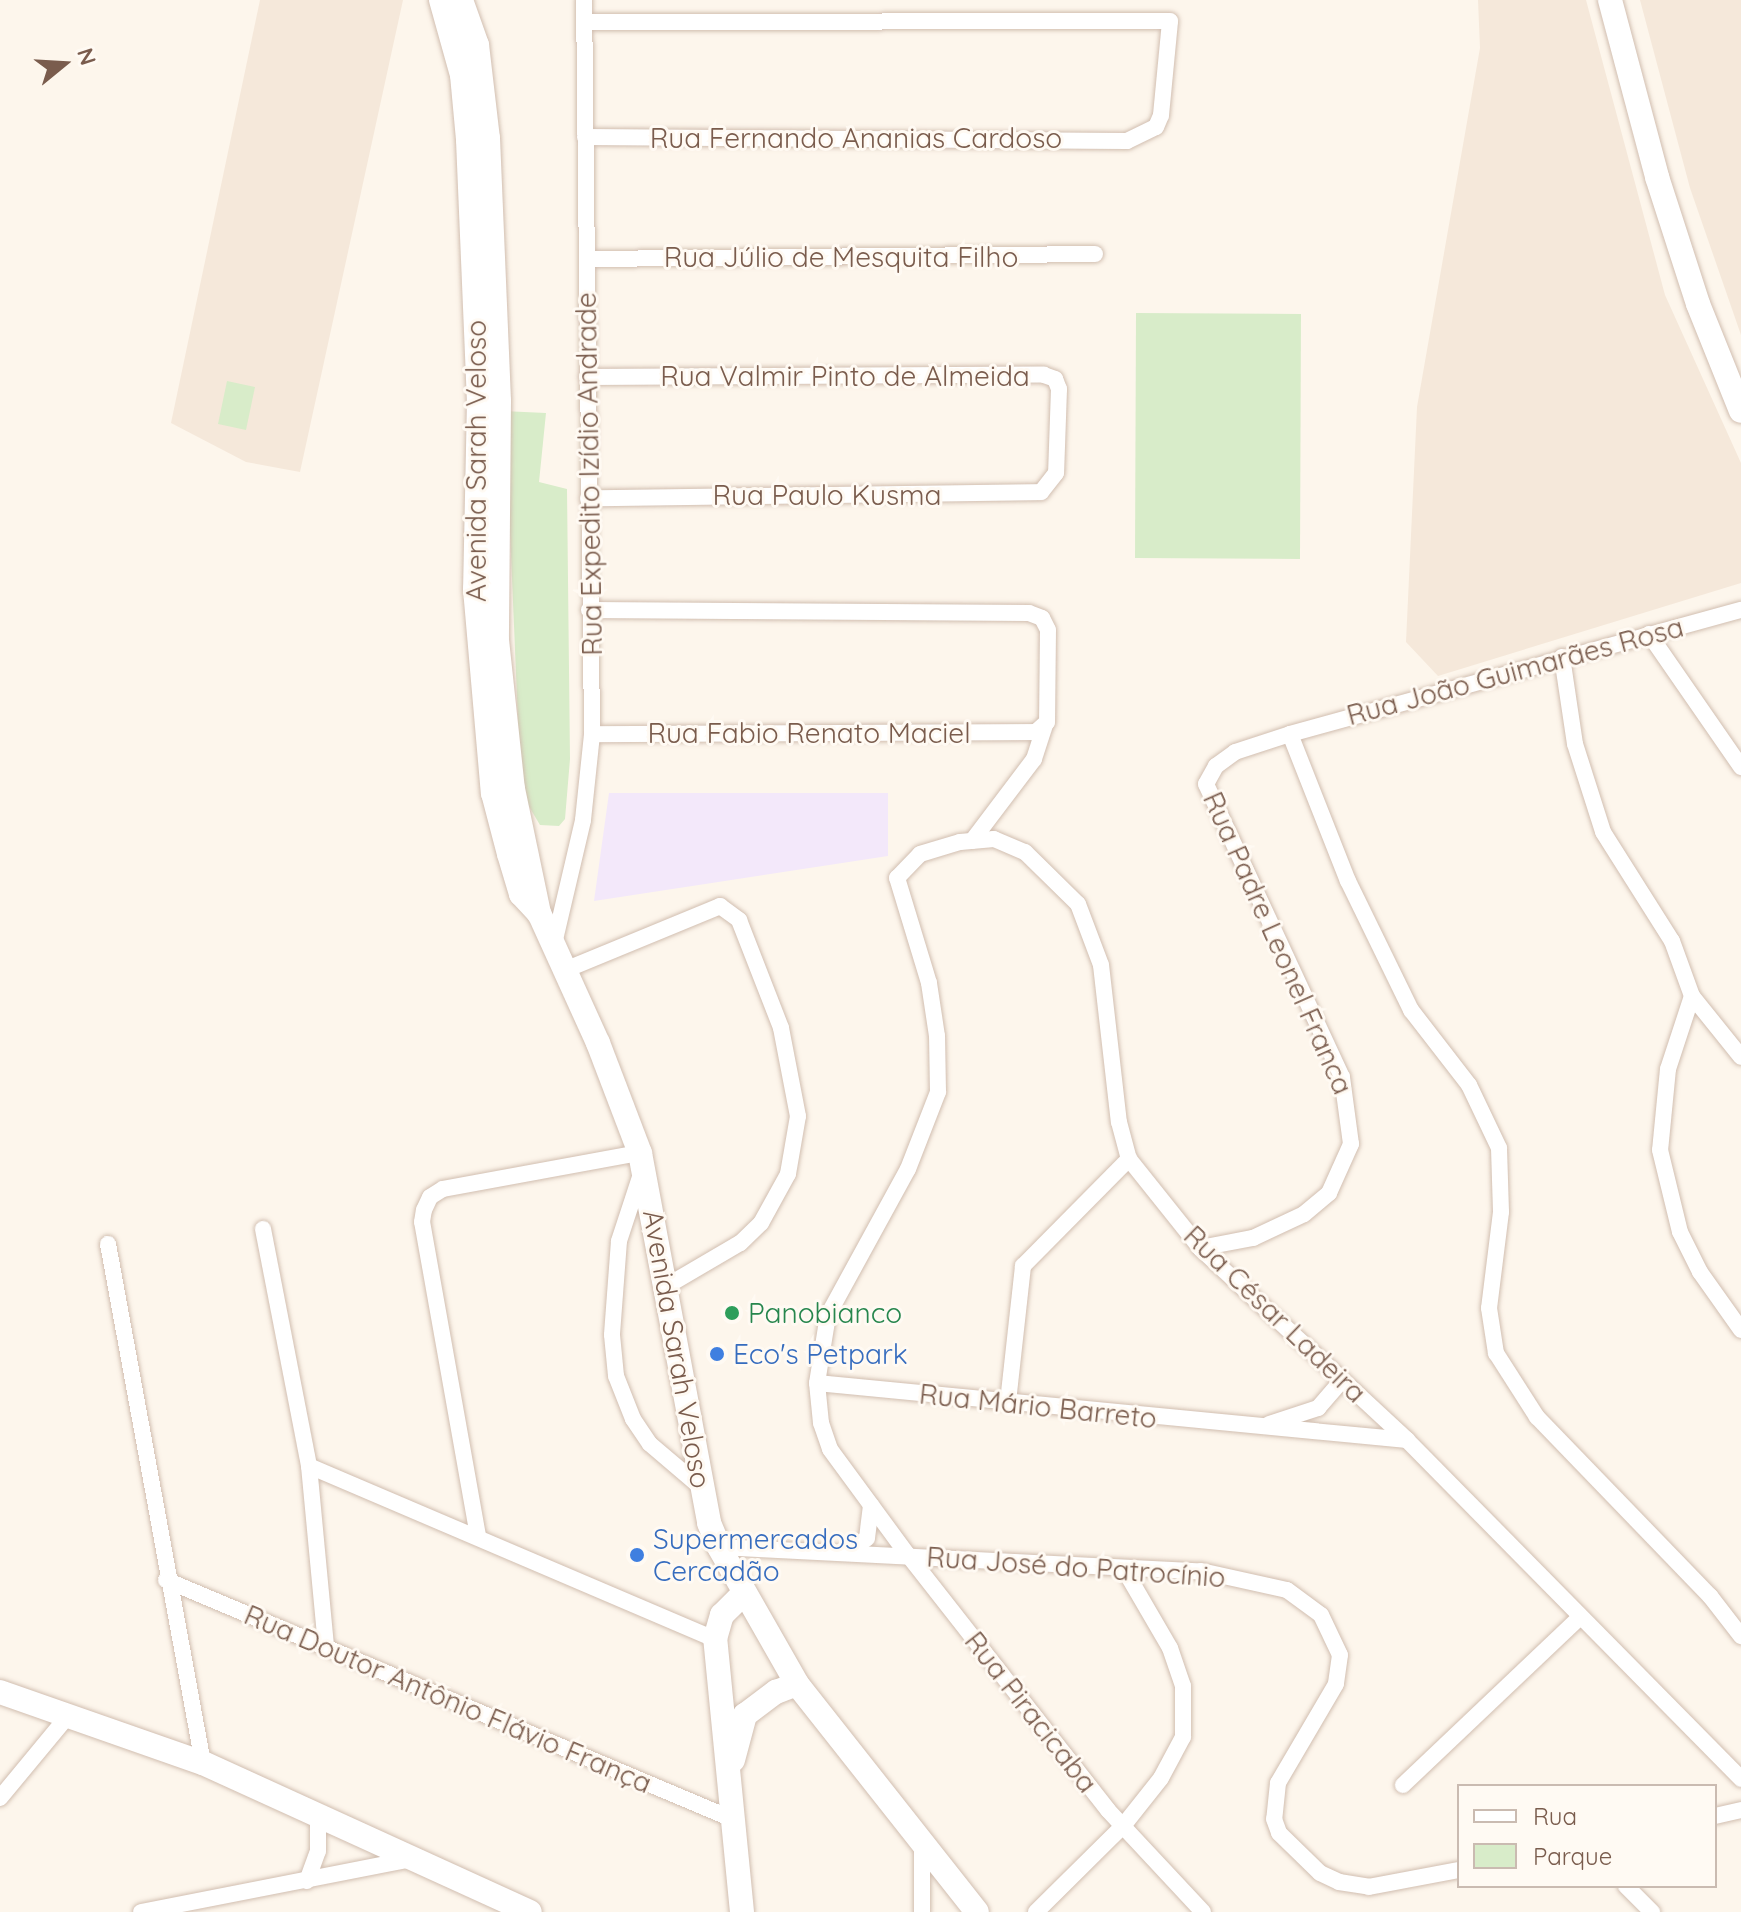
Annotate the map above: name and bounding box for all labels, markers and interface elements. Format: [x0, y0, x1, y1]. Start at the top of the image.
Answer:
north arrow [24, 24, 104, 104]
text: N [71, 45, 103, 69]
street label: Rua Fernando Ananias Cardoso [650, 121, 1062, 155]
street label: Rua Júlio de Mesquita Filho [664, 240, 1018, 274]
street label: Rua Expedito Izídio Andrade [569, 292, 609, 656]
street label: Avenida Sarah Veloso [459, 320, 493, 602]
street label: Rua Valmir Pinto de Almeida [660, 359, 1030, 393]
street label: Rua Paulo Kusma [712, 478, 942, 512]
street label: Rua João Guimarães Rosa [1343, 610, 1687, 732]
street label: Rua Fabio Renato Maciel [647, 716, 971, 750]
street label: Rua Padre Leonel Franca [1196, 787, 1360, 1099]
street label: Avenida Sarah Veloso [636, 1207, 718, 1491]
street label: Rua César Ladeira [1177, 1219, 1373, 1409]
place label: Panobianco [748, 1296, 902, 1330]
marker: Panobianco [723, 1304, 741, 1322]
place label: Eco's Petpark [733, 1337, 908, 1371]
marker: Eco's Petpark [708, 1345, 726, 1363]
street label: Rua Mário Barreto [918, 1377, 1158, 1435]
place label: Supermercados Cercadão [653, 1522, 858, 1588]
street label: Rua José do Patrocínio [925, 1540, 1227, 1594]
marker: Supermercados Cercadão [628, 1546, 646, 1564]
street label: Rua Doutor Antônio Flávio França [239, 1598, 657, 1800]
street label: Rua Piracicaba [958, 1625, 1104, 1799]
legend [1457, 1784, 1717, 1888]
text: Rua [1533, 1801, 1577, 1831]
text: Parque [1533, 1841, 1612, 1871]

